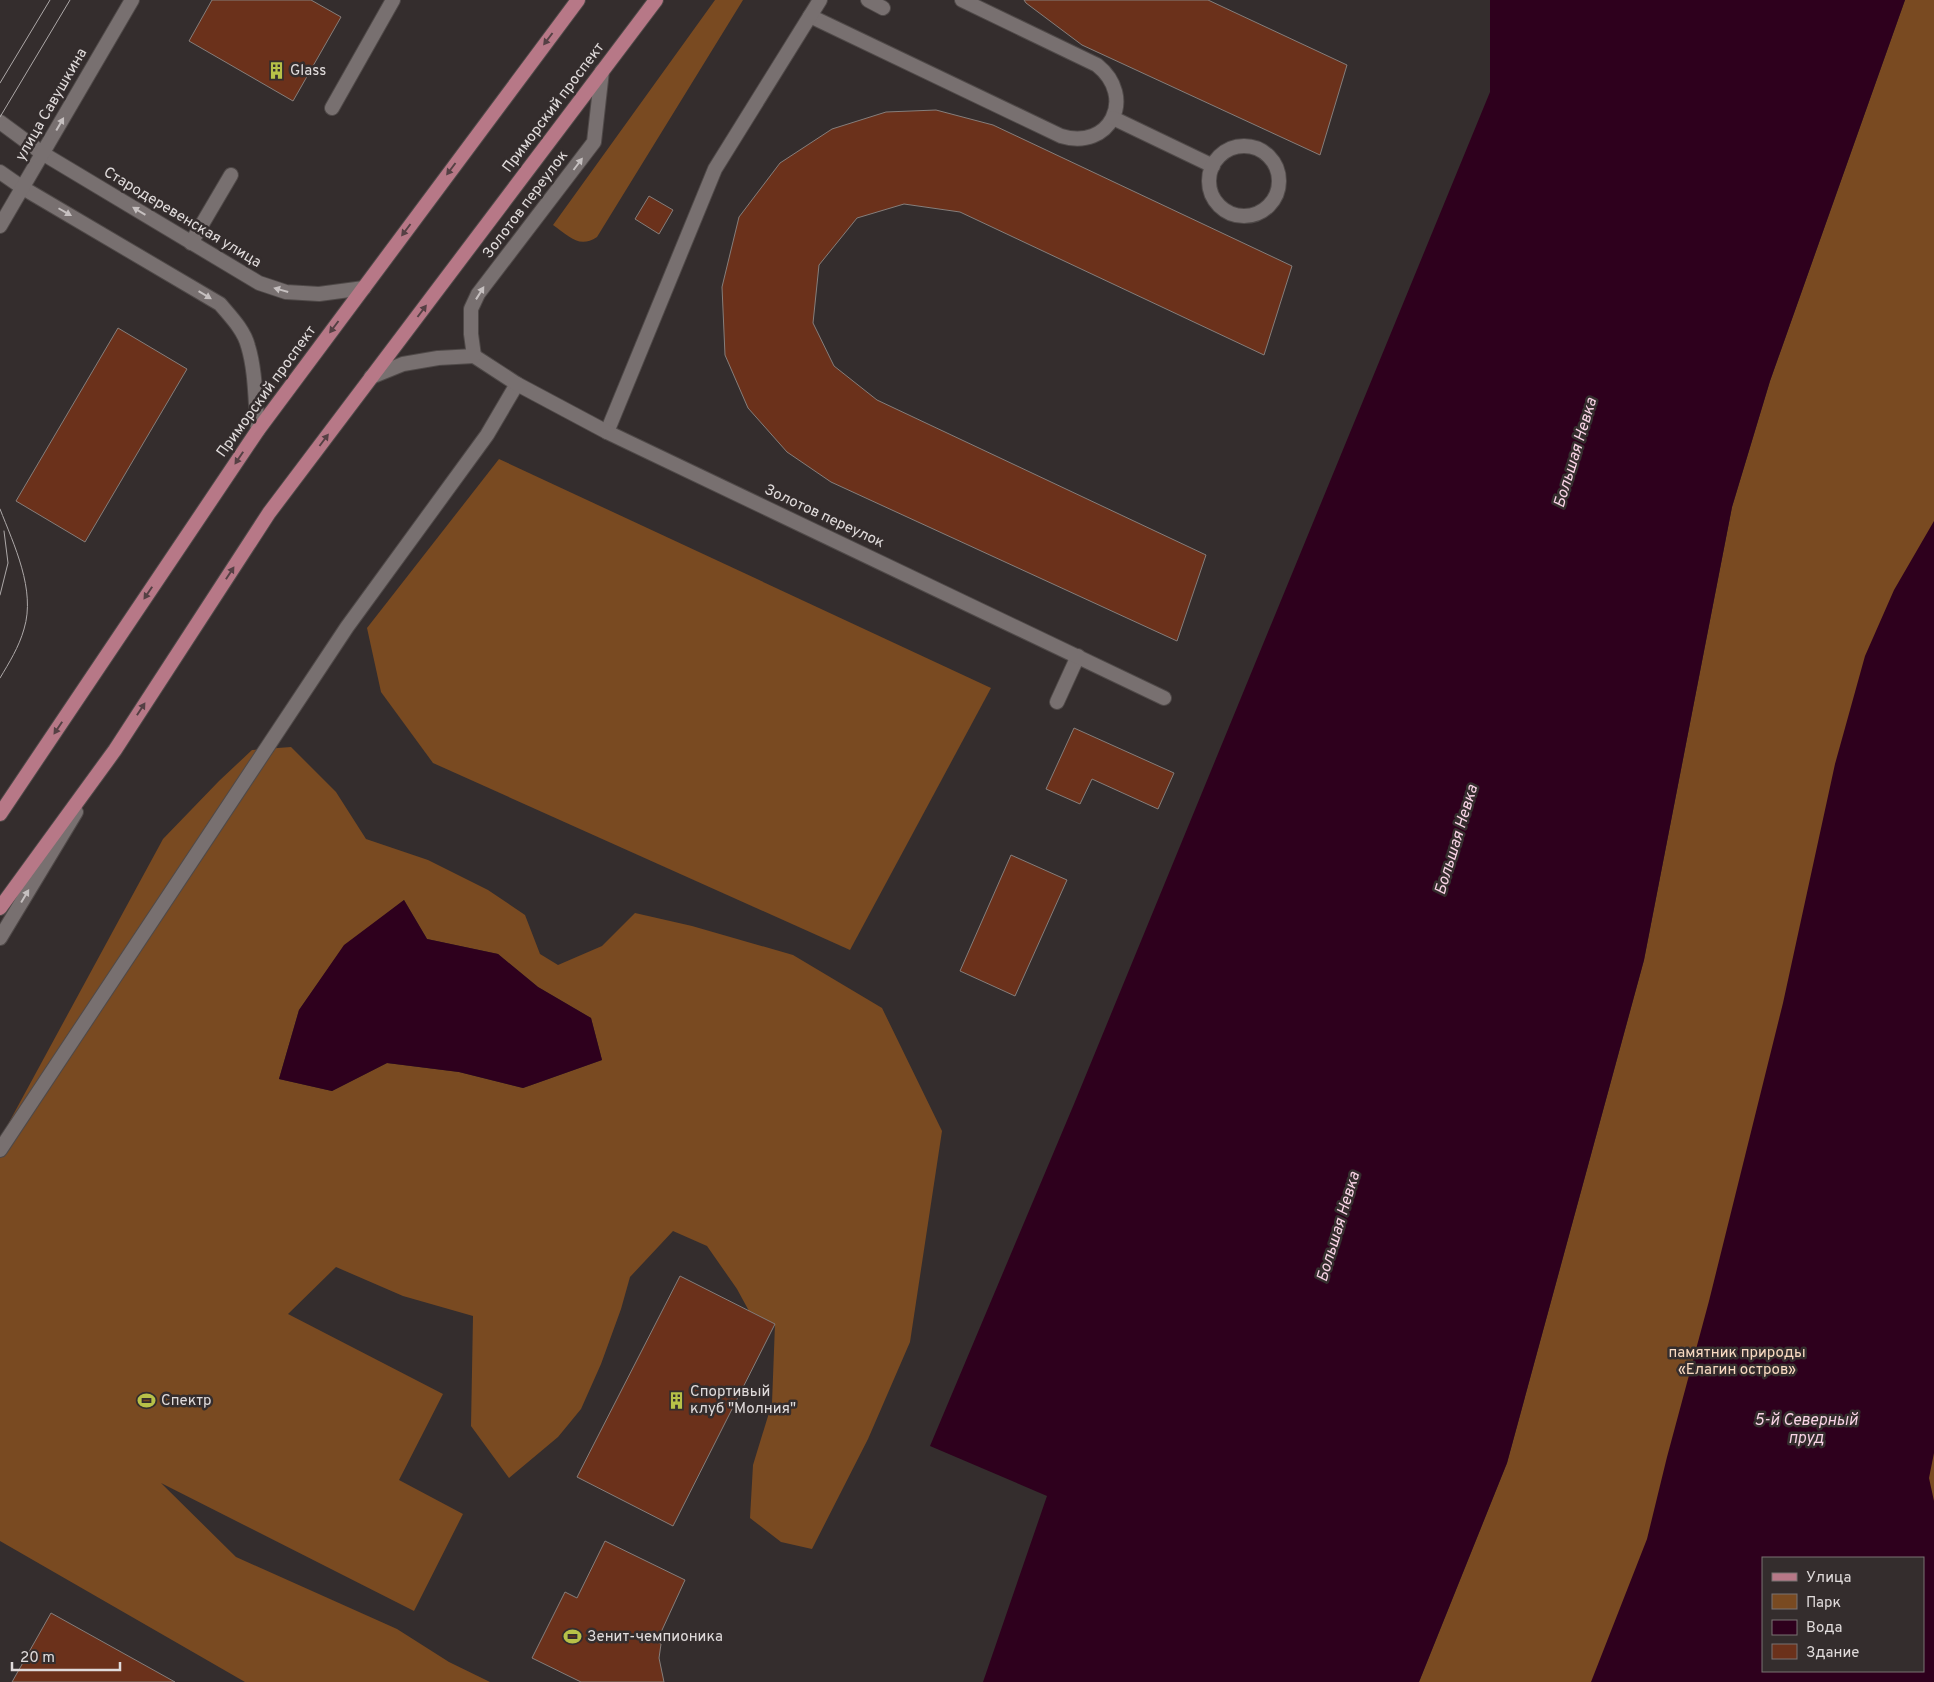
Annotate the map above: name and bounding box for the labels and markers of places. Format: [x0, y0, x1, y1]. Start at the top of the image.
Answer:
building icon: Glass [266, 61, 286, 81]
place label: Glass [290, 62, 326, 81]
place label: Спортивый клуб "Молния" [690, 1383, 796, 1419]
sports icon: Спектр [137, 1391, 157, 1411]
building icon: Спортивый клуб "Молния" [666, 1391, 686, 1411]
place label: Спектр [161, 1392, 212, 1411]
sports icon: Зенит-чемпионика [563, 1627, 583, 1647]
place label: Зенит-чемпионика [587, 1628, 723, 1647]

